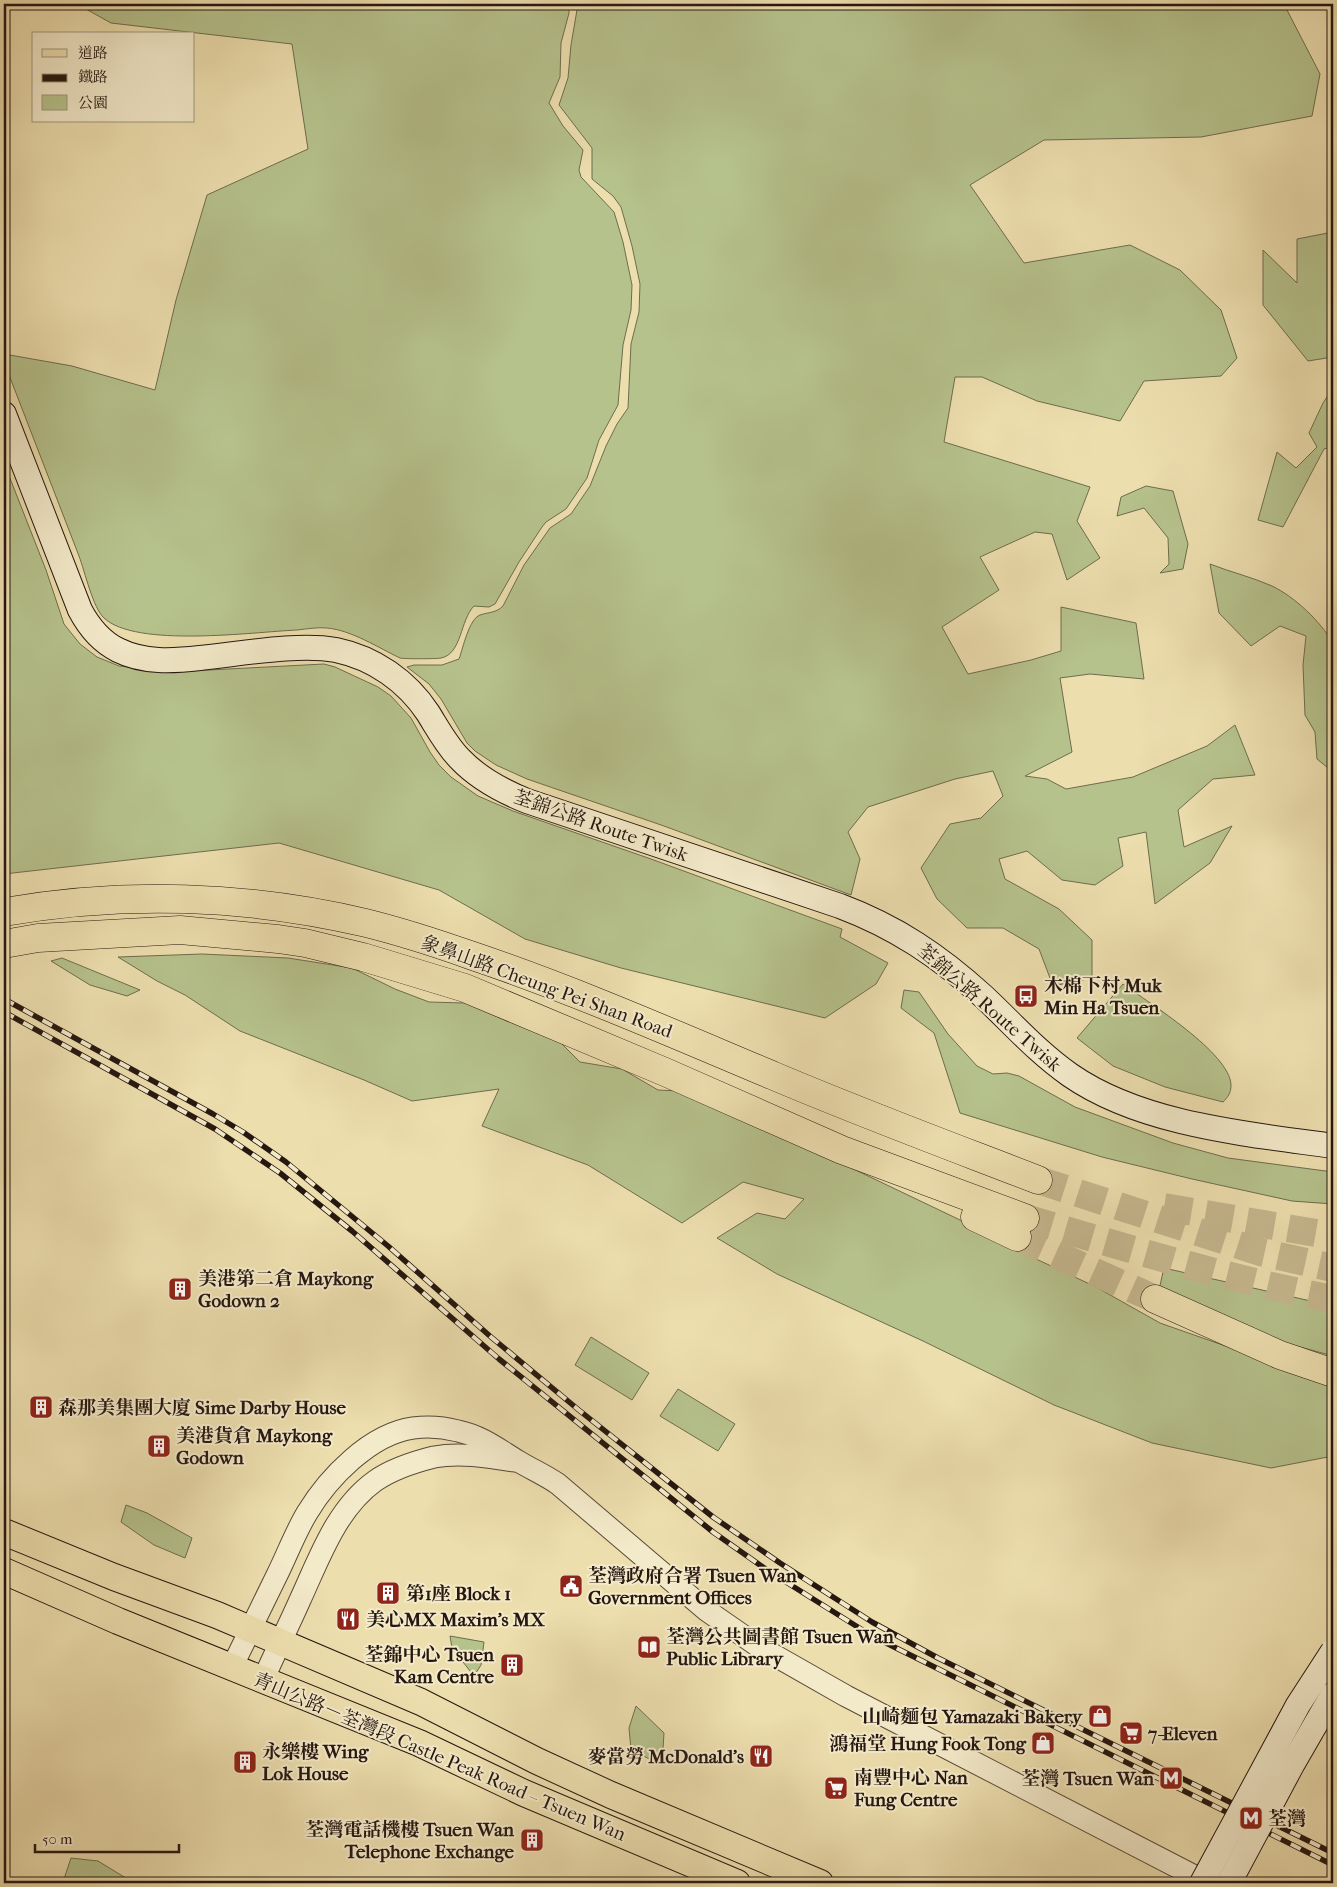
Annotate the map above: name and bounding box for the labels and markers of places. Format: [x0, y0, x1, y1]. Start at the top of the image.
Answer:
place label: 木棉下村 Muk Min Ha Tsuen [1043, 975, 1163, 1019]
bus stop icon: 木棉下村 Muk Min Ha Tsuen [1013, 983, 1039, 1009]
place label: 美港第二倉 Maykong Godown 2 [198, 1268, 374, 1312]
building icon: 美港第二倉 Maykong Godown 2 [167, 1276, 193, 1302]
building icon: 森那美集團大廈 Sime Darby House [28, 1394, 54, 1420]
place label: 森那美集團大廈 Sime Darby House [58, 1397, 347, 1419]
place label: 美港貨倉 Maykong Godown [176, 1425, 333, 1469]
building icon: 美港貨倉 Maykong Godown [146, 1433, 172, 1459]
place label: 荃灣政府合署 Tsuen Wan Government Offices [588, 1565, 798, 1609]
public building icon: 荃灣政府合署 Tsuen Wan Government Offices [558, 1573, 584, 1599]
building icon: 第1座 Block 1 [375, 1580, 401, 1606]
place label: 第1座 Block 1 [406, 1583, 511, 1605]
restaurant icon: 美心MX Maxim's MX [335, 1606, 361, 1632]
place label: 美心MX Maxim's MX [366, 1609, 545, 1631]
place label: 荃灣公共圖書館 Tsuen Wan Public Library [666, 1626, 895, 1670]
library icon: 荃灣公共圖書館 Tsuen Wan Public Library [636, 1634, 662, 1660]
place label: 荃錦中心 Tsuen Kam Centre [365, 1644, 495, 1688]
building icon: 荃錦中心 Tsuen Kam Centre [499, 1652, 525, 1678]
shop icon: 山崎麵包 Yamazaki Bakery [1087, 1703, 1113, 1729]
place label: 山崎麵包 Yamazaki Bakery [862, 1706, 1083, 1728]
supermarket icon: 7-Eleven [1118, 1720, 1144, 1746]
place label: 7-Eleven [1147, 1723, 1219, 1745]
shop icon: 鴻福堂 Hung Fook Tong [1030, 1730, 1056, 1756]
place label: 鴻福堂 Hung Fook Tong [829, 1733, 1027, 1755]
place label: 永樂樓 Wing Lok House [262, 1741, 369, 1785]
restaurant icon: 麥當勞 McDonald's [748, 1743, 774, 1769]
place label: 麥當勞 McDonald's [587, 1746, 744, 1768]
building icon: 永樂樓 Wing Lok House [232, 1749, 258, 1775]
metro station icon: 荃灣 Tsuen Wan [1158, 1765, 1184, 1791]
place label: 南豐中心 Nan Fung Centre [853, 1767, 969, 1811]
place label: 荃灣 Tsuen Wan [1021, 1768, 1155, 1790]
supermarket icon: 南豐中心 Nan Fung Centre [823, 1775, 849, 1801]
metro station icon: 荃灣 [1238, 1805, 1264, 1831]
place label: 荃灣 [1268, 1808, 1306, 1830]
place label: 荃灣電話機樓 Tsuen Wan Telephone Exchange [305, 1819, 515, 1863]
building icon: 荃灣電話機樓 Tsuen Wan Telephone Exchange [519, 1827, 545, 1853]

